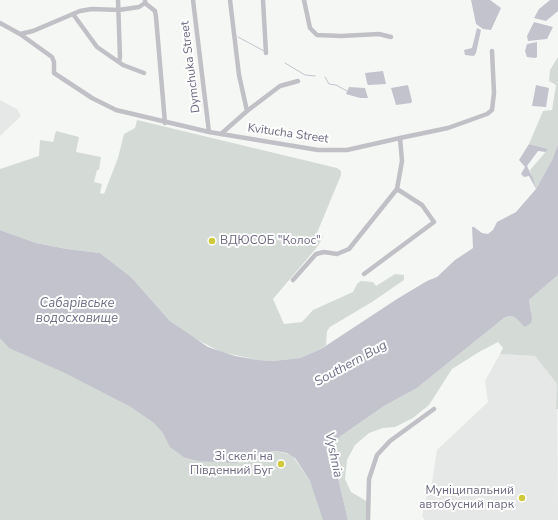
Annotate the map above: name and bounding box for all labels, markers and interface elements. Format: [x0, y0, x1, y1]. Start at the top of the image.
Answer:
street label: Dymchuka Street [178, 20, 204, 114]
street label: Kvitucha Street [247, 121, 329, 147]
place label: ВДЮСОБ "Колос" [220, 234, 321, 248]
marker: ВДЮСОБ "Колос" [207, 236, 217, 246]
water label: Сабарівське водосховище [36, 296, 118, 327]
water label: Southern Bug [312, 338, 390, 390]
water label: Vyshnia [321, 431, 345, 479]
place label: Зі скелі на Південний Буг [190, 450, 273, 478]
marker: Зі скелі на Південний Буг [276, 459, 286, 469]
place label: Муніципальний автобусний парк [419, 484, 514, 512]
marker: Муніципальний автобусний парк [517, 493, 527, 503]

